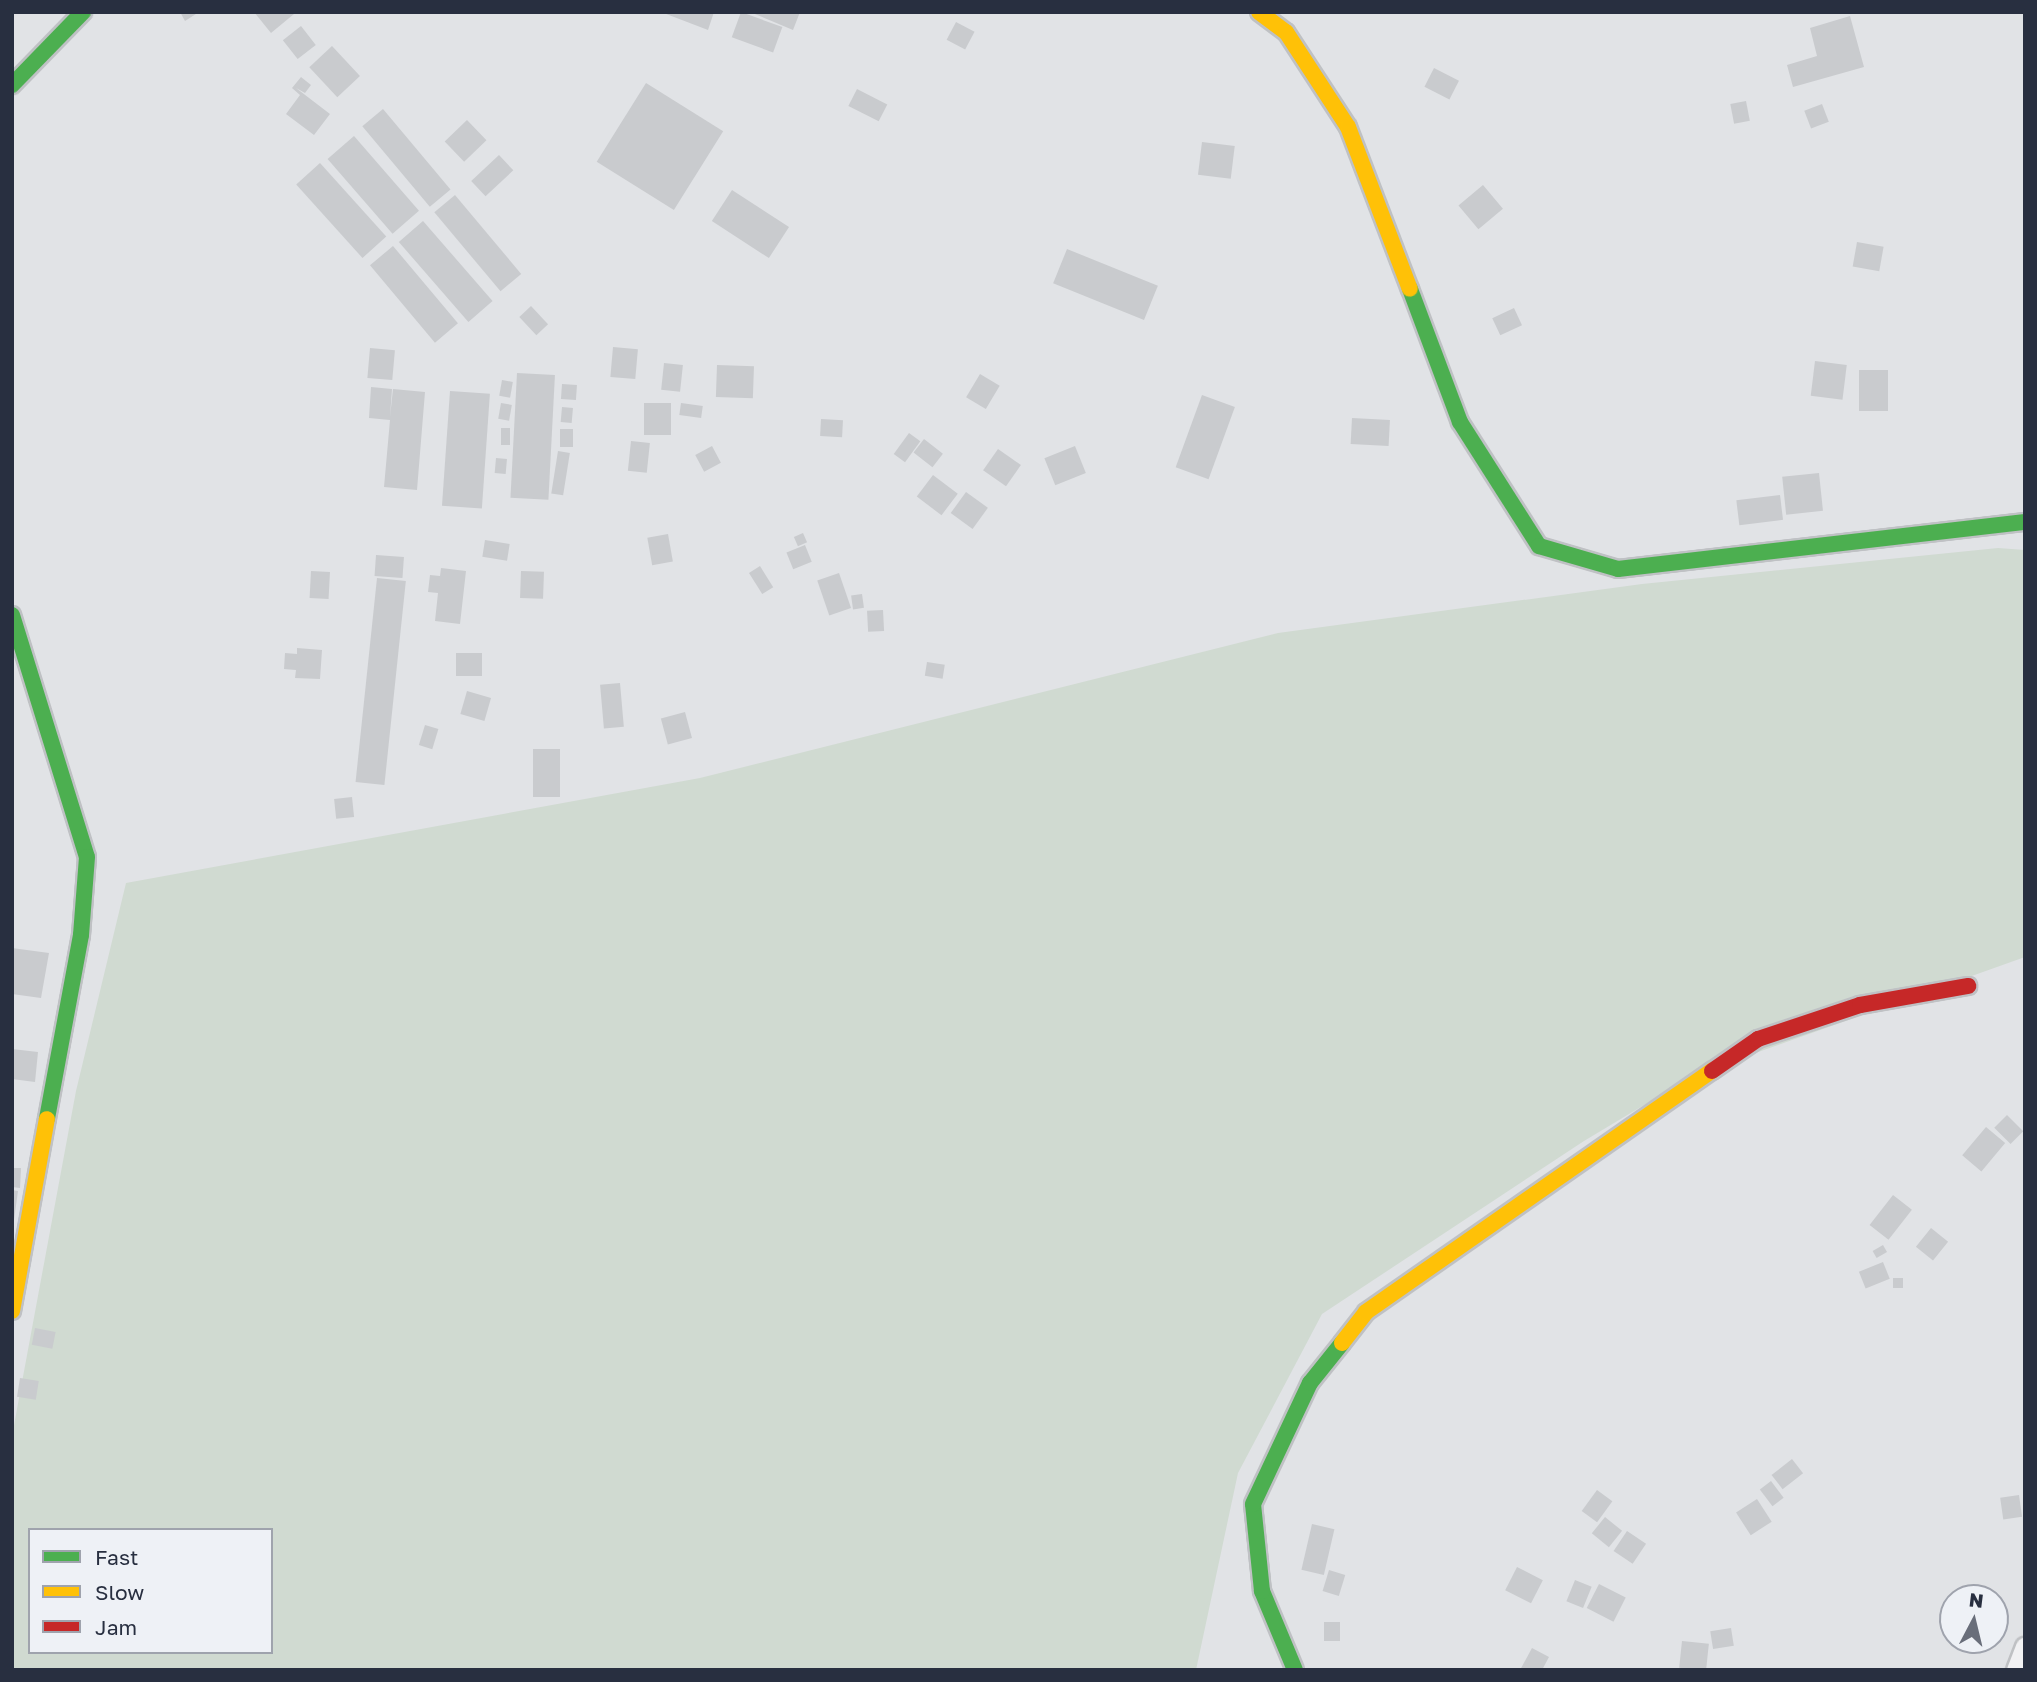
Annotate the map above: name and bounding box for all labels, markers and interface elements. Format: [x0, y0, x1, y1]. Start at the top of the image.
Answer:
legend [28, 1528, 273, 1654]
text: Fast [95, 1544, 138, 1570]
text: Slow [95, 1579, 144, 1605]
north arrow [1939, 1584, 2009, 1654]
text: N [1968, 1587, 1985, 1612]
text: Jam [95, 1614, 137, 1640]

